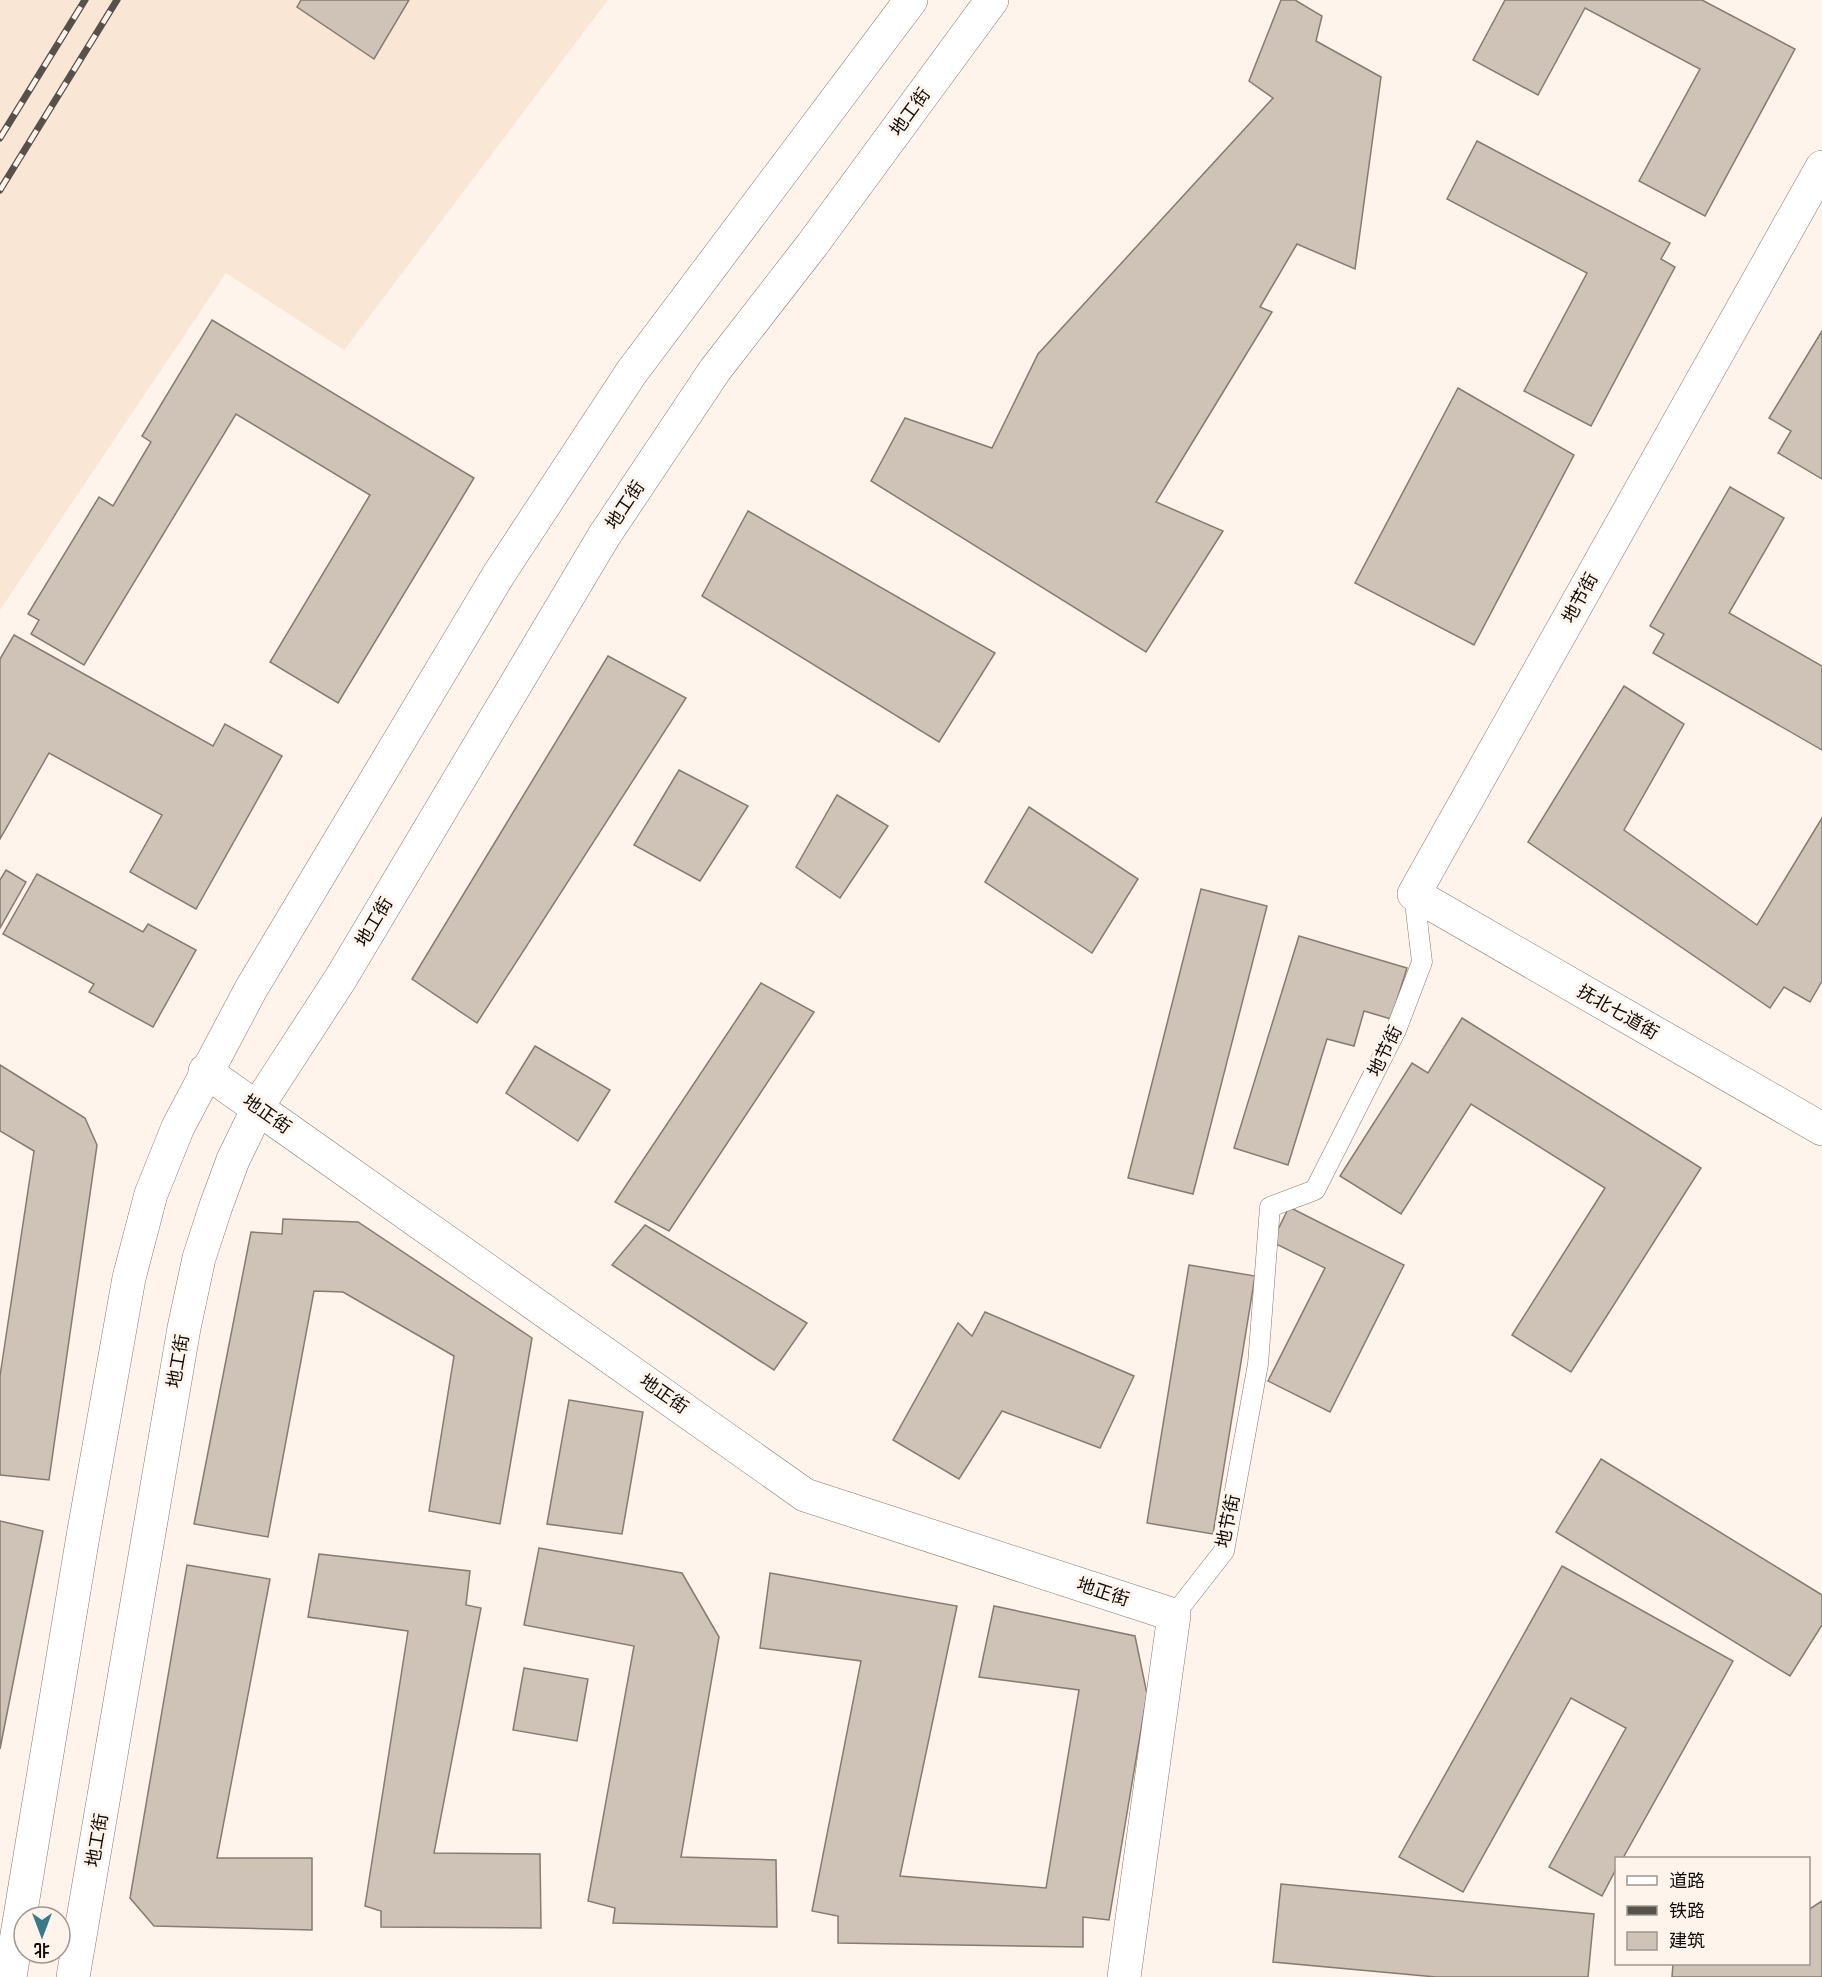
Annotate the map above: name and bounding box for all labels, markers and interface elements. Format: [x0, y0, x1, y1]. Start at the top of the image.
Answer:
street label: 地工街 [884, 83, 936, 141]
street label: 地工街 [600, 476, 650, 534]
street label: 地节街 [1556, 569, 1604, 627]
street label: 地工街 [350, 893, 398, 951]
street label: 抚北七道街 [1573, 979, 1663, 1045]
street label: 地节街 [1362, 1021, 1408, 1081]
street label: 地正街 [238, 1089, 296, 1139]
street label: 地工街 [161, 1332, 195, 1390]
street label: 地正街 [635, 1369, 693, 1419]
street label: 地节街 [1211, 1492, 1245, 1550]
street label: 地正街 [1074, 1572, 1132, 1612]
street label: 地工街 [80, 1811, 114, 1869]
legend [1615, 1857, 1810, 1965]
text: 道路 [1669, 1869, 1705, 1893]
text: 铁路 [1669, 1899, 1705, 1923]
north arrow [12, 1905, 72, 1965]
text: 建筑 [1669, 1929, 1705, 1953]
text: 北 [34, 1939, 50, 1960]

